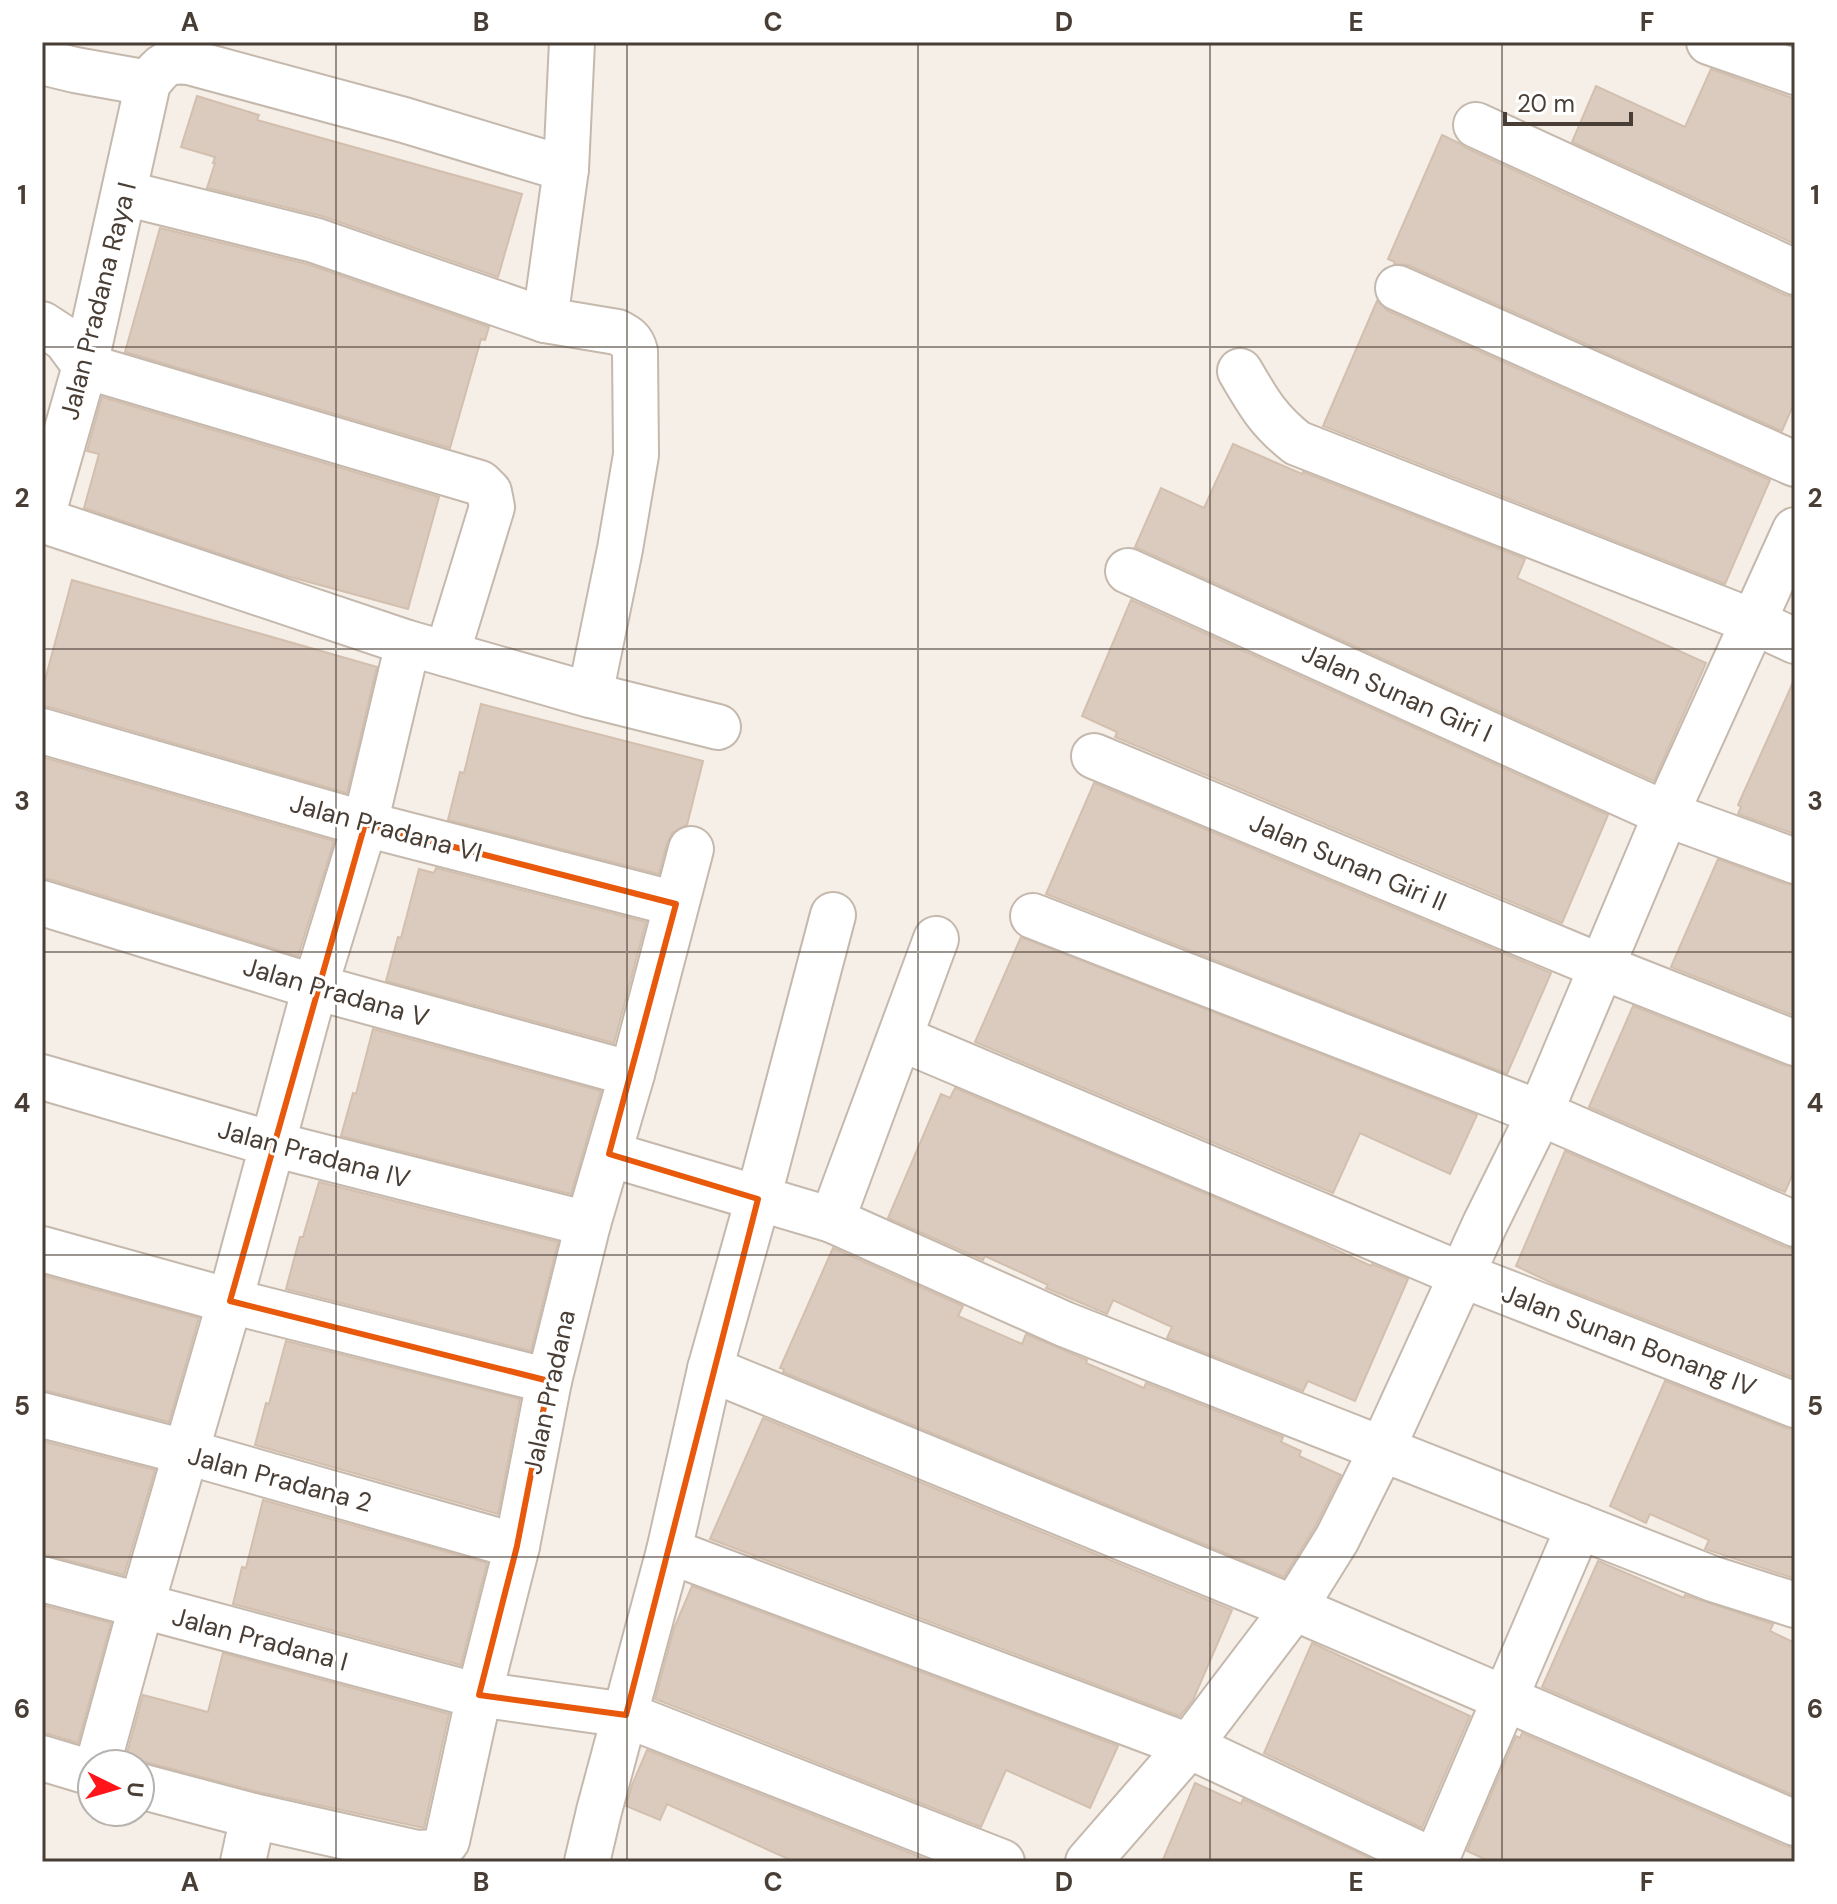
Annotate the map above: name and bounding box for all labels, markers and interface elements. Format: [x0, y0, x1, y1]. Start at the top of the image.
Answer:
text: A [181, 5, 199, 39]
text: B [473, 5, 489, 39]
text: C [763, 5, 783, 39]
text: D [1055, 5, 1073, 39]
text: E [1348, 5, 1364, 39]
text: F [1640, 5, 1654, 39]
scale bar [1505, 76, 1631, 126]
text: 20 m [1517, 88, 1575, 119]
text: 1 [17, 178, 27, 212]
text: 1 [1810, 178, 1820, 212]
street label: Jalan Pradana Raya I [52, 179, 144, 423]
text: 2 [14, 481, 30, 515]
text: 2 [1807, 481, 1823, 515]
street label: Jalan Sunan Giri I [1297, 636, 1497, 750]
text: 3 [14, 784, 30, 818]
text: 3 [1807, 784, 1823, 818]
street label: Jalan Pradana VI [286, 786, 486, 870]
street label: Jalan Sunan Giri II [1244, 805, 1452, 919]
street label: Jalan Pradana V [239, 949, 433, 1035]
text: 4 [14, 1086, 30, 1120]
text: 4 [1807, 1086, 1823, 1120]
street label: Jalan Pradana IV [214, 1112, 414, 1196]
street label: Jalan Sunan Bonang IV [1497, 1276, 1761, 1404]
street label: Jalan Pradana [515, 1307, 583, 1477]
text: 5 [14, 1389, 30, 1423]
text: 5 [1807, 1389, 1823, 1423]
street label: Jalan Pradana 2 [184, 1438, 376, 1520]
street label: Jalan Pradana I [169, 1599, 351, 1679]
text: 6 [14, 1692, 30, 1726]
text: 6 [1807, 1692, 1823, 1726]
north arrow [76, 1748, 156, 1828]
text: U [120, 1781, 151, 1798]
text: A [181, 1865, 199, 1899]
text: B [473, 1865, 489, 1899]
text: C [763, 1865, 783, 1899]
text: D [1055, 1865, 1073, 1899]
text: E [1348, 1865, 1364, 1899]
text: F [1640, 1865, 1654, 1899]

